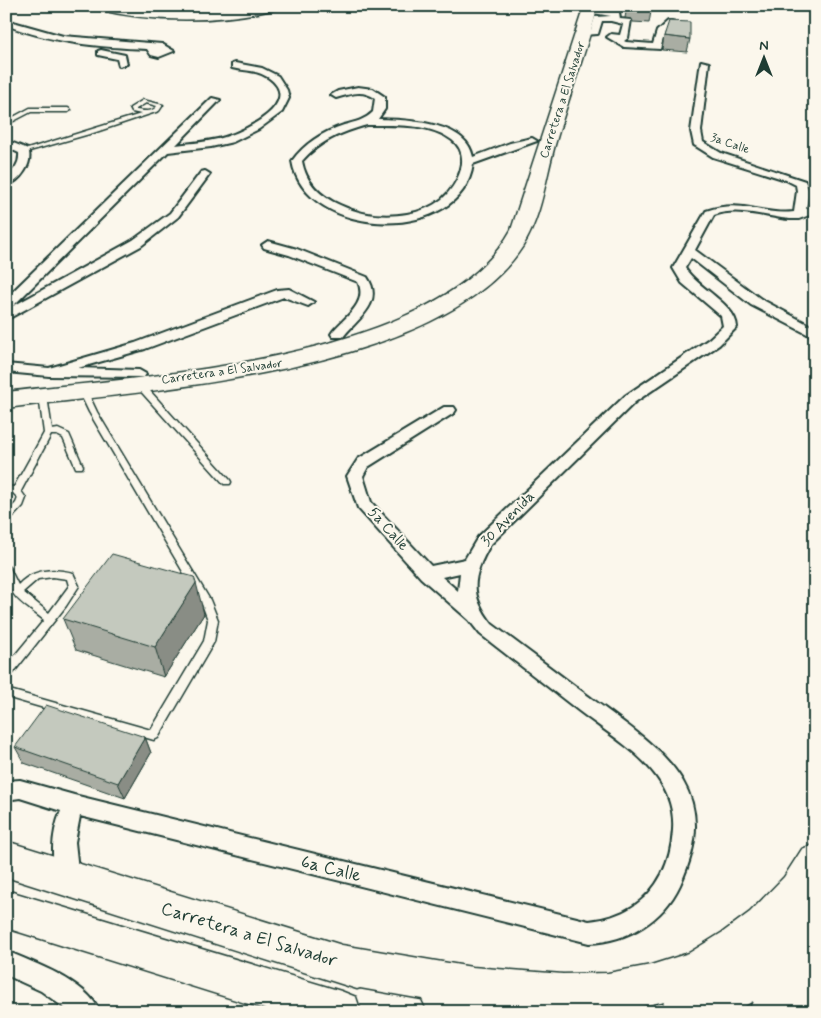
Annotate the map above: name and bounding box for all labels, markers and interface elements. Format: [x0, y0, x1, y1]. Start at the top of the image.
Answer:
north arrow [738, 32, 788, 82]
text: N [759, 37, 769, 55]
street label: Carretera a El Salvador [537, 39, 590, 161]
street label: 3a Calle [708, 130, 752, 158]
street label: Carretera a El Salvador [160, 356, 284, 388]
street label: 30 Avenida [477, 487, 540, 551]
street label: 5a Calle [363, 503, 413, 555]
street label: 6a Calle [298, 850, 364, 888]
street label: Carretera a El Salvador [158, 897, 341, 973]

